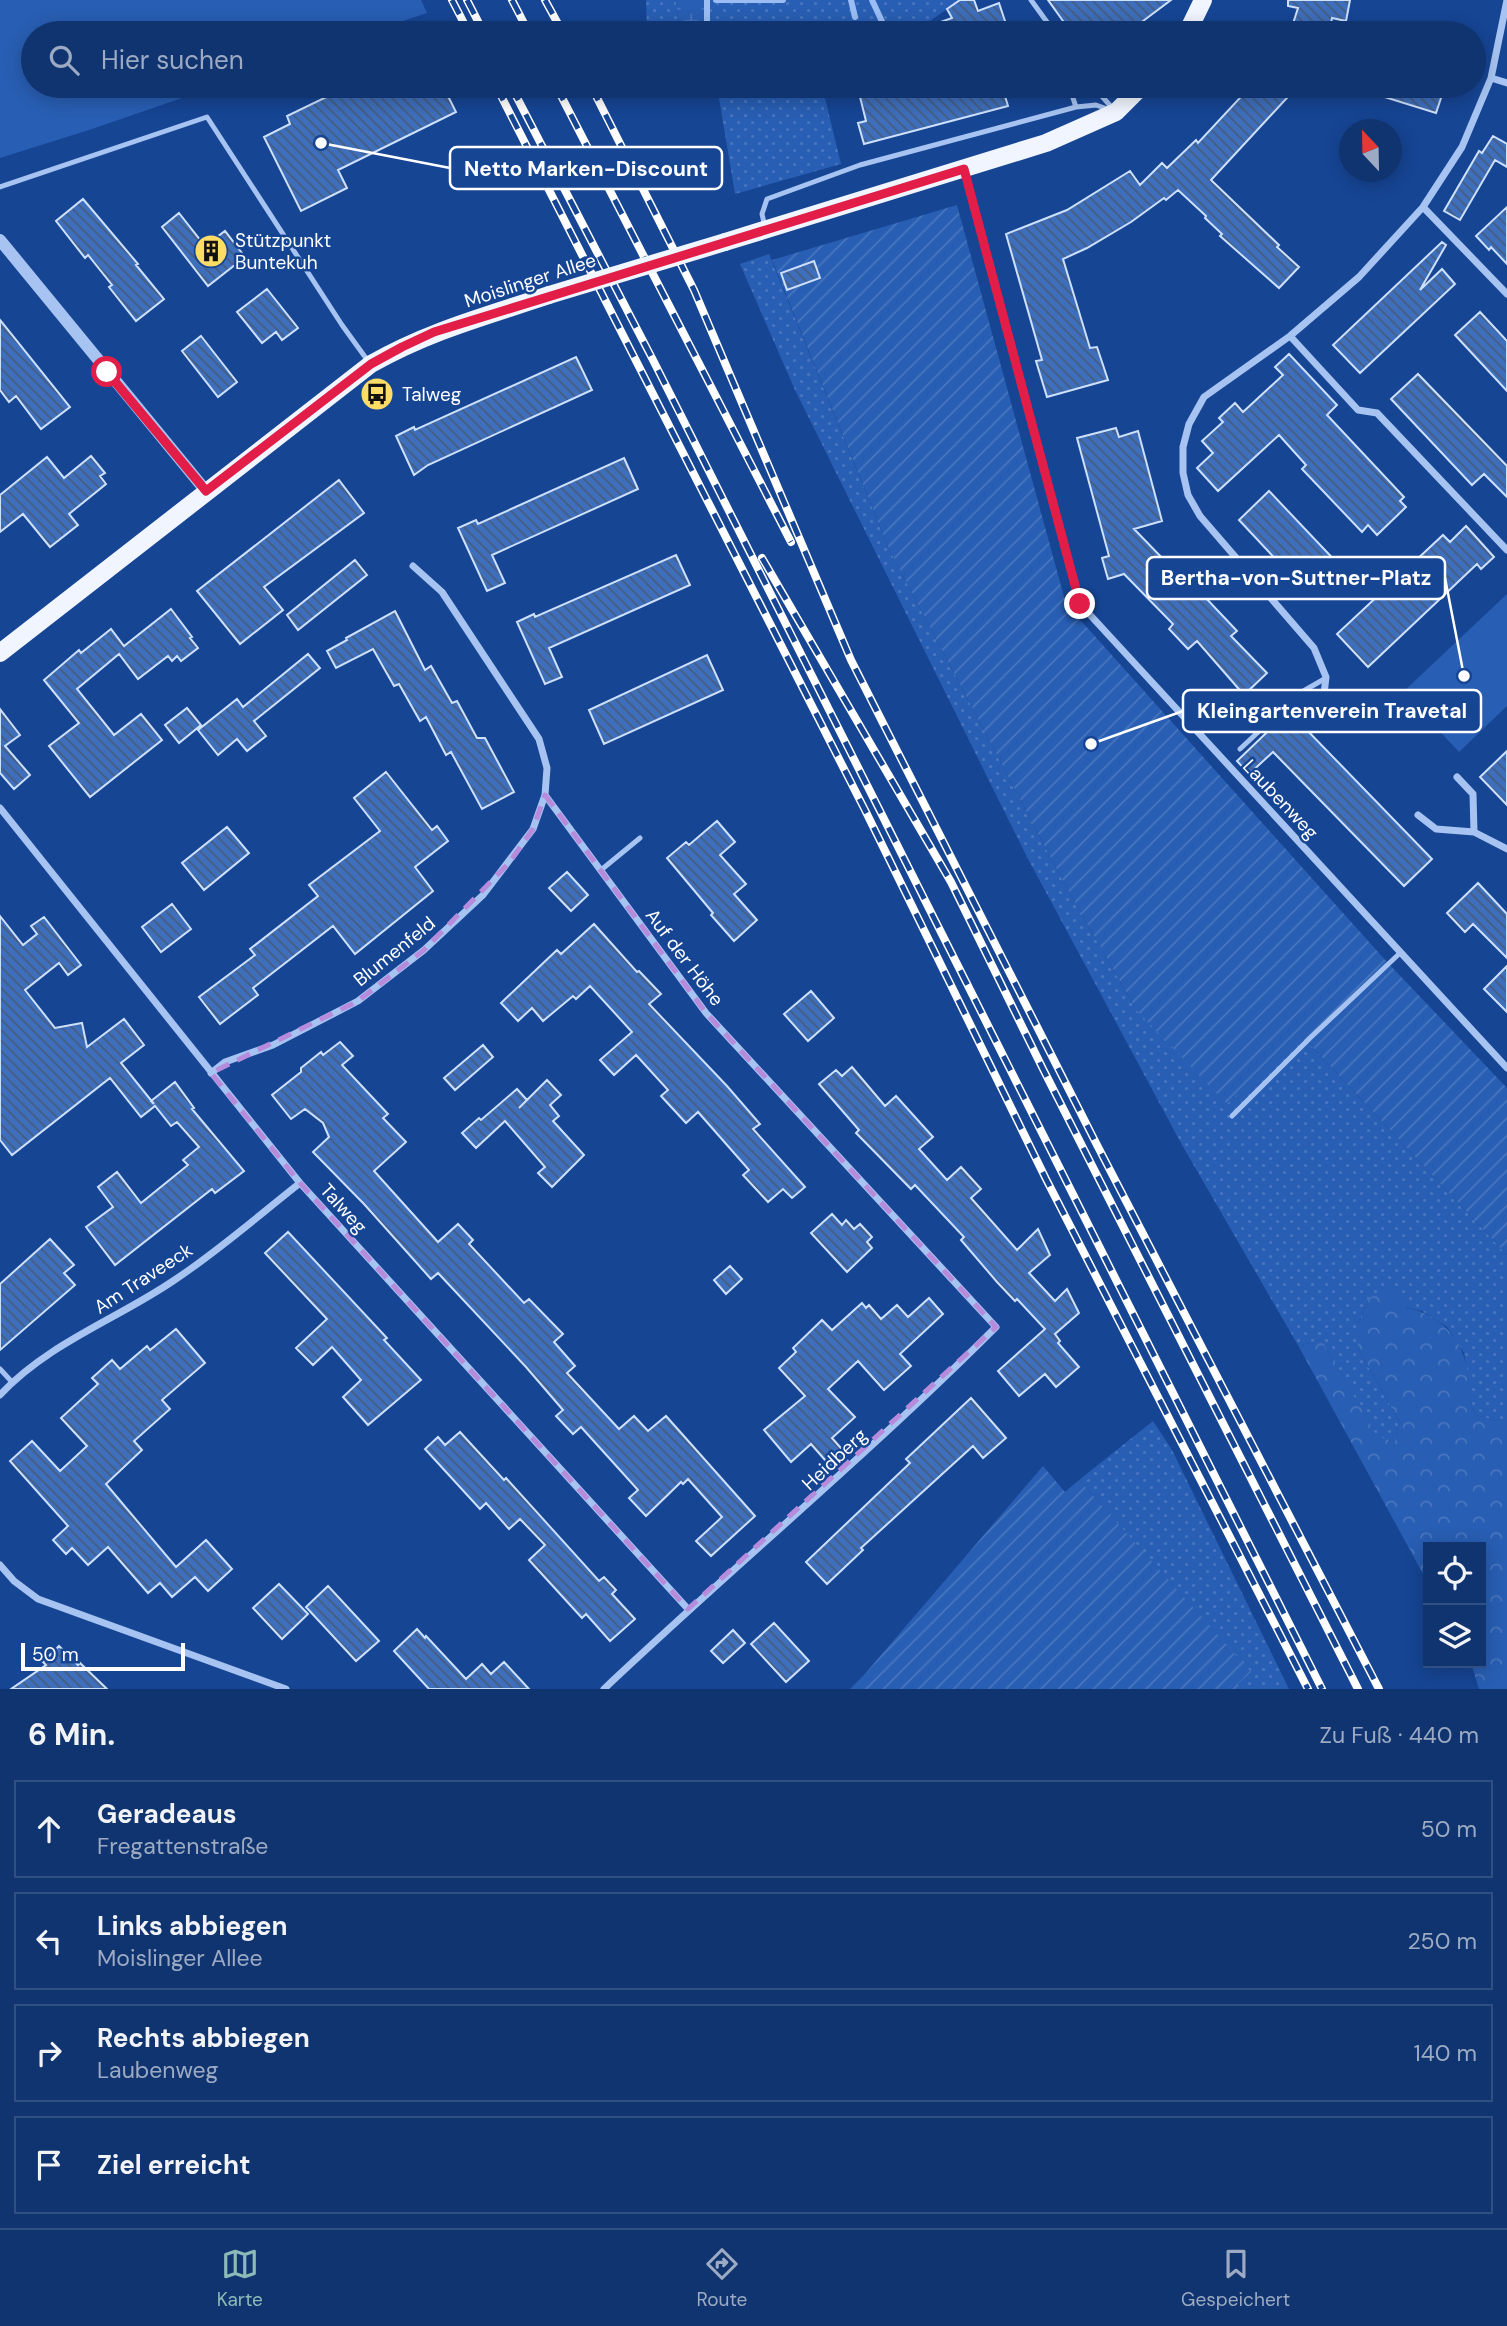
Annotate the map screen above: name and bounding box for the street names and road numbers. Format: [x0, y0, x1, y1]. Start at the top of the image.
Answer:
street label: Moislinger Allee [461, 247, 599, 314]
street label: Laubenweg [1237, 754, 1324, 845]
street label: Auf der Höhe [640, 904, 729, 1011]
street label: Blumenfeld [348, 911, 440, 992]
street label: Talweg [314, 1178, 373, 1239]
street label: Am Traveeck [89, 1237, 198, 1320]
street label: Heidberg [796, 1423, 873, 1496]

